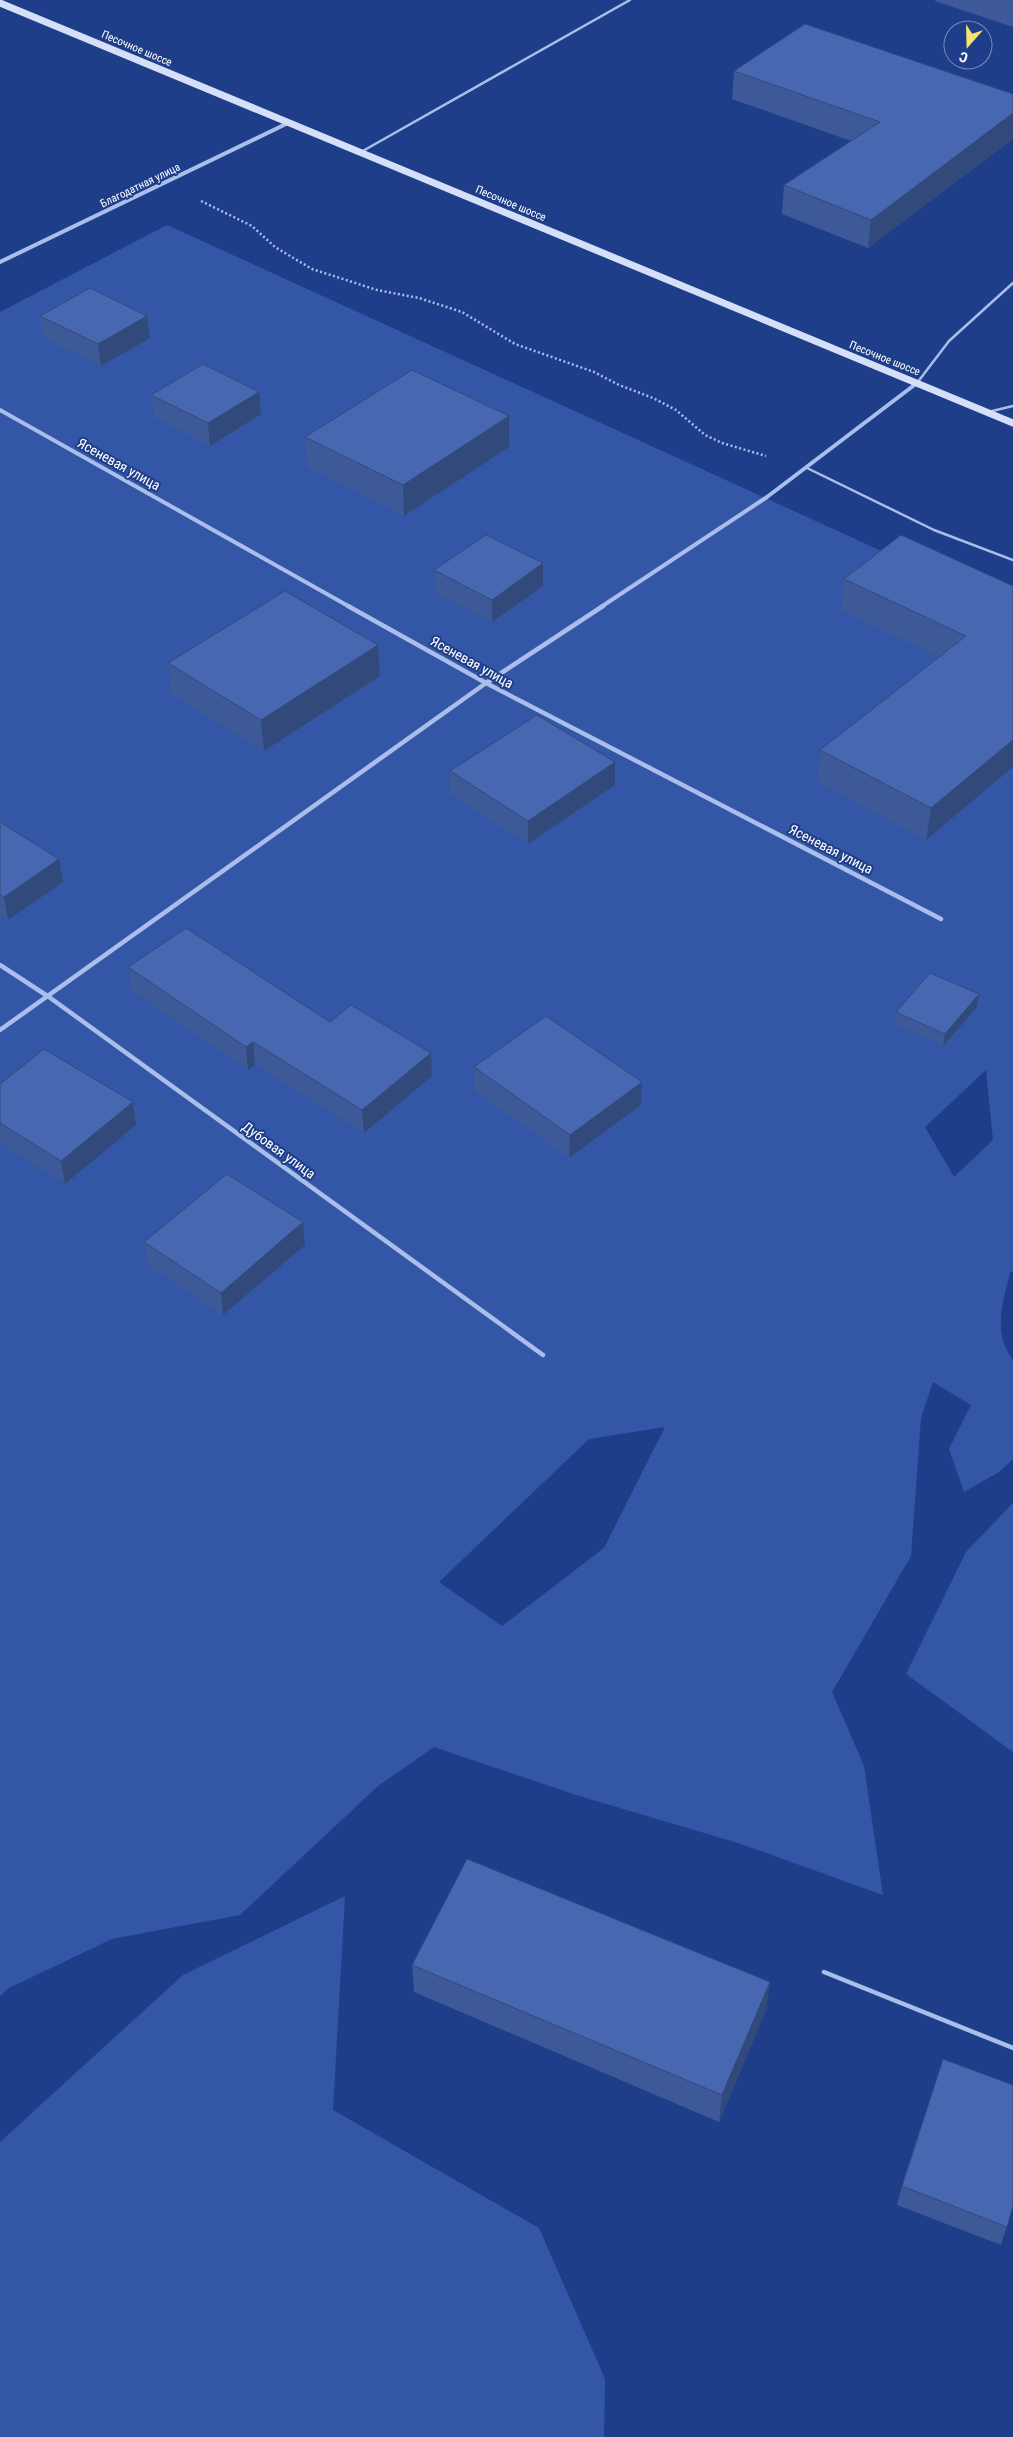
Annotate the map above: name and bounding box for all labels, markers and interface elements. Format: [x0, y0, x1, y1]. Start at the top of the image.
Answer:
north arrow [943, 20, 993, 70]
street label: Песочное шоссе [100, 28, 174, 69]
text: С [957, 48, 970, 66]
street label: Благодатная улица [98, 161, 182, 210]
street label: Песочное шоссе [474, 183, 548, 224]
street label: Песочное шоссе [847, 338, 922, 379]
street label: Ясеневая улица [75, 435, 163, 493]
street label: Ясеневая улица [428, 633, 516, 691]
street label: Ясеневая улица [786, 821, 876, 877]
street label: Дубовая улица [239, 1118, 319, 1182]

